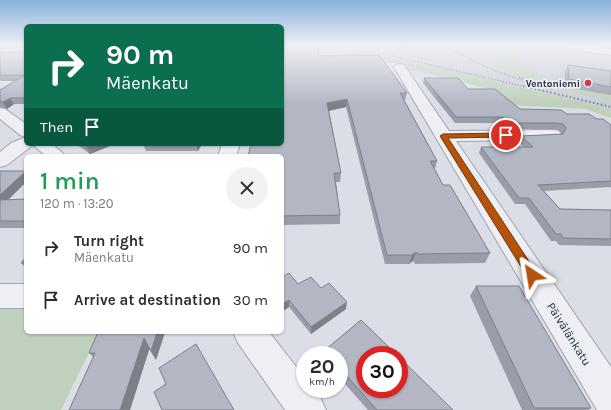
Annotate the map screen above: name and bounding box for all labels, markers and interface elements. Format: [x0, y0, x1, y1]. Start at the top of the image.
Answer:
text: 90 m [106, 38, 174, 71]
icon: right [40, 40, 92, 92]
text: Mäenkatu [106, 72, 189, 94]
place label: Ventoniemi [526, 78, 580, 90]
marker: Ventoniemi [583, 78, 593, 88]
icon: arrive [81, 116, 103, 138]
text: Then [40, 118, 73, 136]
pin [489, 118, 523, 152]
icon: arrive [495, 124, 517, 146]
text: 1 min [40, 167, 100, 195]
button: close [226, 167, 268, 209]
text: 120 m · 13:20 [40, 196, 114, 211]
text: Turn right [74, 232, 144, 250]
icon: right [40, 237, 62, 259]
text: 90 m [233, 239, 268, 257]
text: Mäenkatu [74, 250, 134, 265]
position arrow [511, 254, 553, 296]
icon: arrive [40, 289, 62, 311]
text: Arrive at destination [74, 291, 221, 309]
text: 30 m [233, 291, 268, 309]
street label: Päivälänkatu [544, 300, 594, 368]
speed limit sign: 30 [356, 346, 408, 398]
text: 20 [310, 355, 334, 378]
text: km/h [309, 376, 335, 388]

